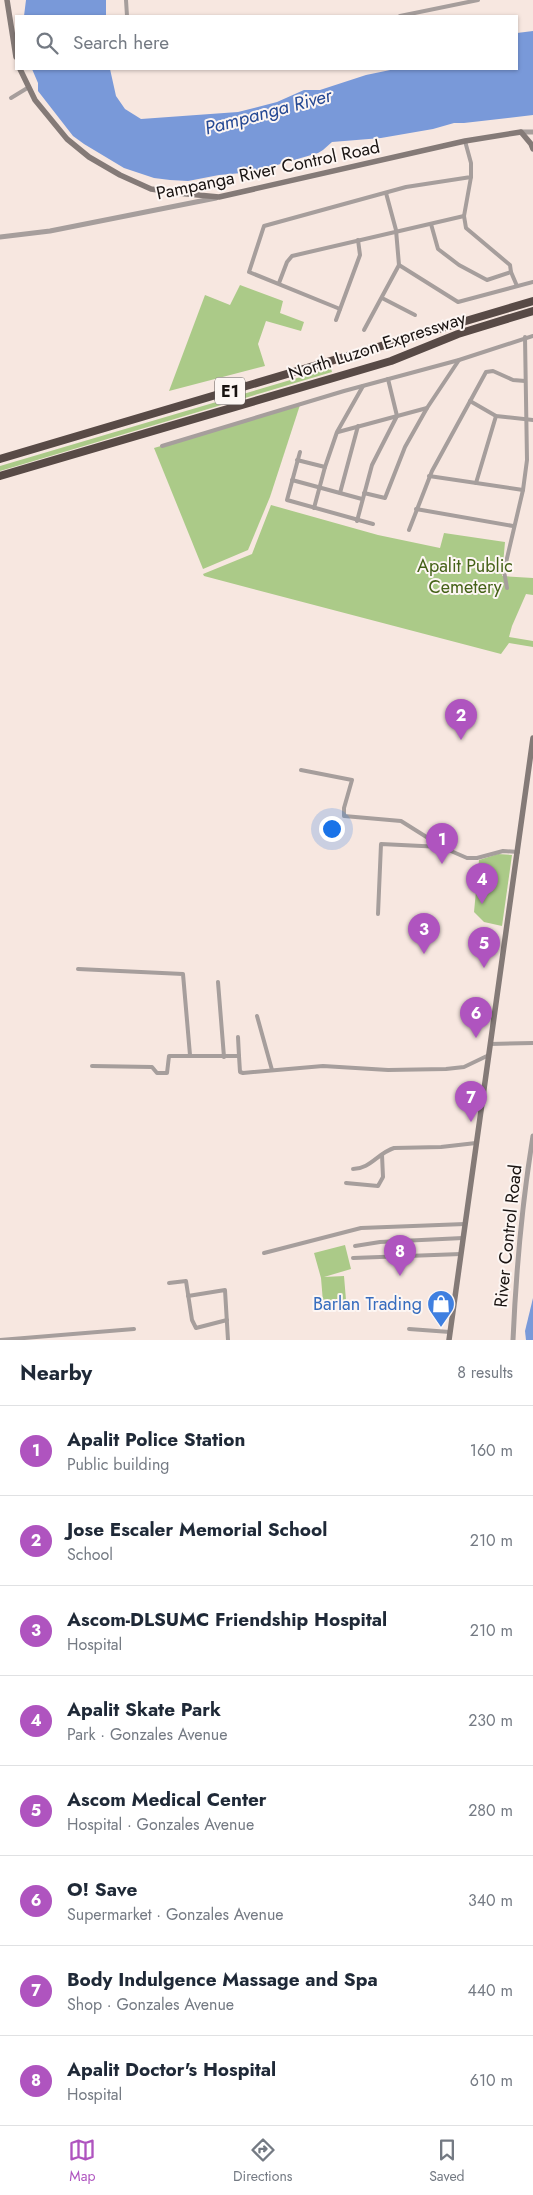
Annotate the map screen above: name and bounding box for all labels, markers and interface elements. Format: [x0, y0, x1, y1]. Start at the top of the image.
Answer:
search box [15, 15, 518, 70]
icon: search [33, 29, 61, 57]
text: Search here [73, 29, 169, 56]
water label: Pampanga River [202, 81, 336, 141]
street label: Pampanga River Control Road [154, 134, 382, 206]
street label: North Luzon Expressway [285, 305, 469, 387]
road number: E1 [215, 378, 245, 404]
park label: Apalit Public Cemetery [417, 553, 513, 600]
pin: 2 [445, 699, 477, 740]
your location [319, 816, 345, 842]
pin: 1 [426, 823, 458, 864]
pin: 4 [466, 863, 498, 904]
pin: 3 [408, 913, 440, 954]
pin: 5 [468, 927, 500, 968]
pin: 6 [460, 997, 492, 1038]
pin: 7 [455, 1081, 487, 1122]
street label: River Control Road [488, 1163, 528, 1309]
pin: 8 [384, 1235, 416, 1276]
shop icon: Barlan Trading [426, 1289, 456, 1328]
place label: Barlan Trading [313, 1291, 422, 1317]
text: Nearby [20, 1358, 92, 1388]
text: 8 results [457, 1361, 513, 1384]
text: Apalit Police Station [67, 1426, 245, 1453]
text: 1 [32, 1439, 40, 1462]
text: 160 m [470, 1439, 513, 1462]
text: Public building [67, 1453, 169, 1476]
text: Jose Escaler Memorial School [67, 1516, 327, 1543]
text: 2 [31, 1529, 41, 1552]
text: 210 m [470, 1529, 513, 1552]
text: School [67, 1543, 113, 1566]
text: Ascom-DLSUMC Friendship Hospital [67, 1606, 387, 1633]
text: 3 [31, 1619, 41, 1642]
text: 210 m [470, 1619, 513, 1642]
text: Hospital [67, 1633, 122, 1656]
text: Apalit Skate Park [67, 1696, 221, 1723]
text: 4 [30, 1709, 42, 1732]
text: 230 m [468, 1709, 513, 1732]
text: Park · Gonzales Avenue [67, 1723, 228, 1746]
text: Ascom Medical Center [67, 1786, 267, 1813]
text: 5 [31, 1799, 41, 1822]
text: 280 m [468, 1799, 513, 1822]
text: Hospital · Gonzales Avenue [67, 1813, 254, 1836]
text: O! Save [67, 1876, 137, 1903]
text: 6 [31, 1889, 41, 1912]
text: 340 m [468, 1889, 513, 1912]
text: Supermarket · Gonzales Avenue [67, 1903, 284, 1926]
text: Body Indulgence Massage and Spa [67, 1966, 378, 1993]
text: 7 [31, 1979, 41, 2002]
text: 440 m [467, 1979, 513, 2002]
text: Shop · Gonzales Avenue [67, 1993, 234, 2016]
text: Apalit Doctor's Hospital [67, 2056, 276, 2083]
text: 8 [31, 2069, 41, 2092]
text: 610 m [470, 2069, 513, 2092]
text: Hospital [67, 2083, 122, 2106]
tab: Map [68, 2136, 96, 2186]
tab: Directions [233, 2136, 292, 2186]
tab: Saved [429, 2136, 465, 2186]

